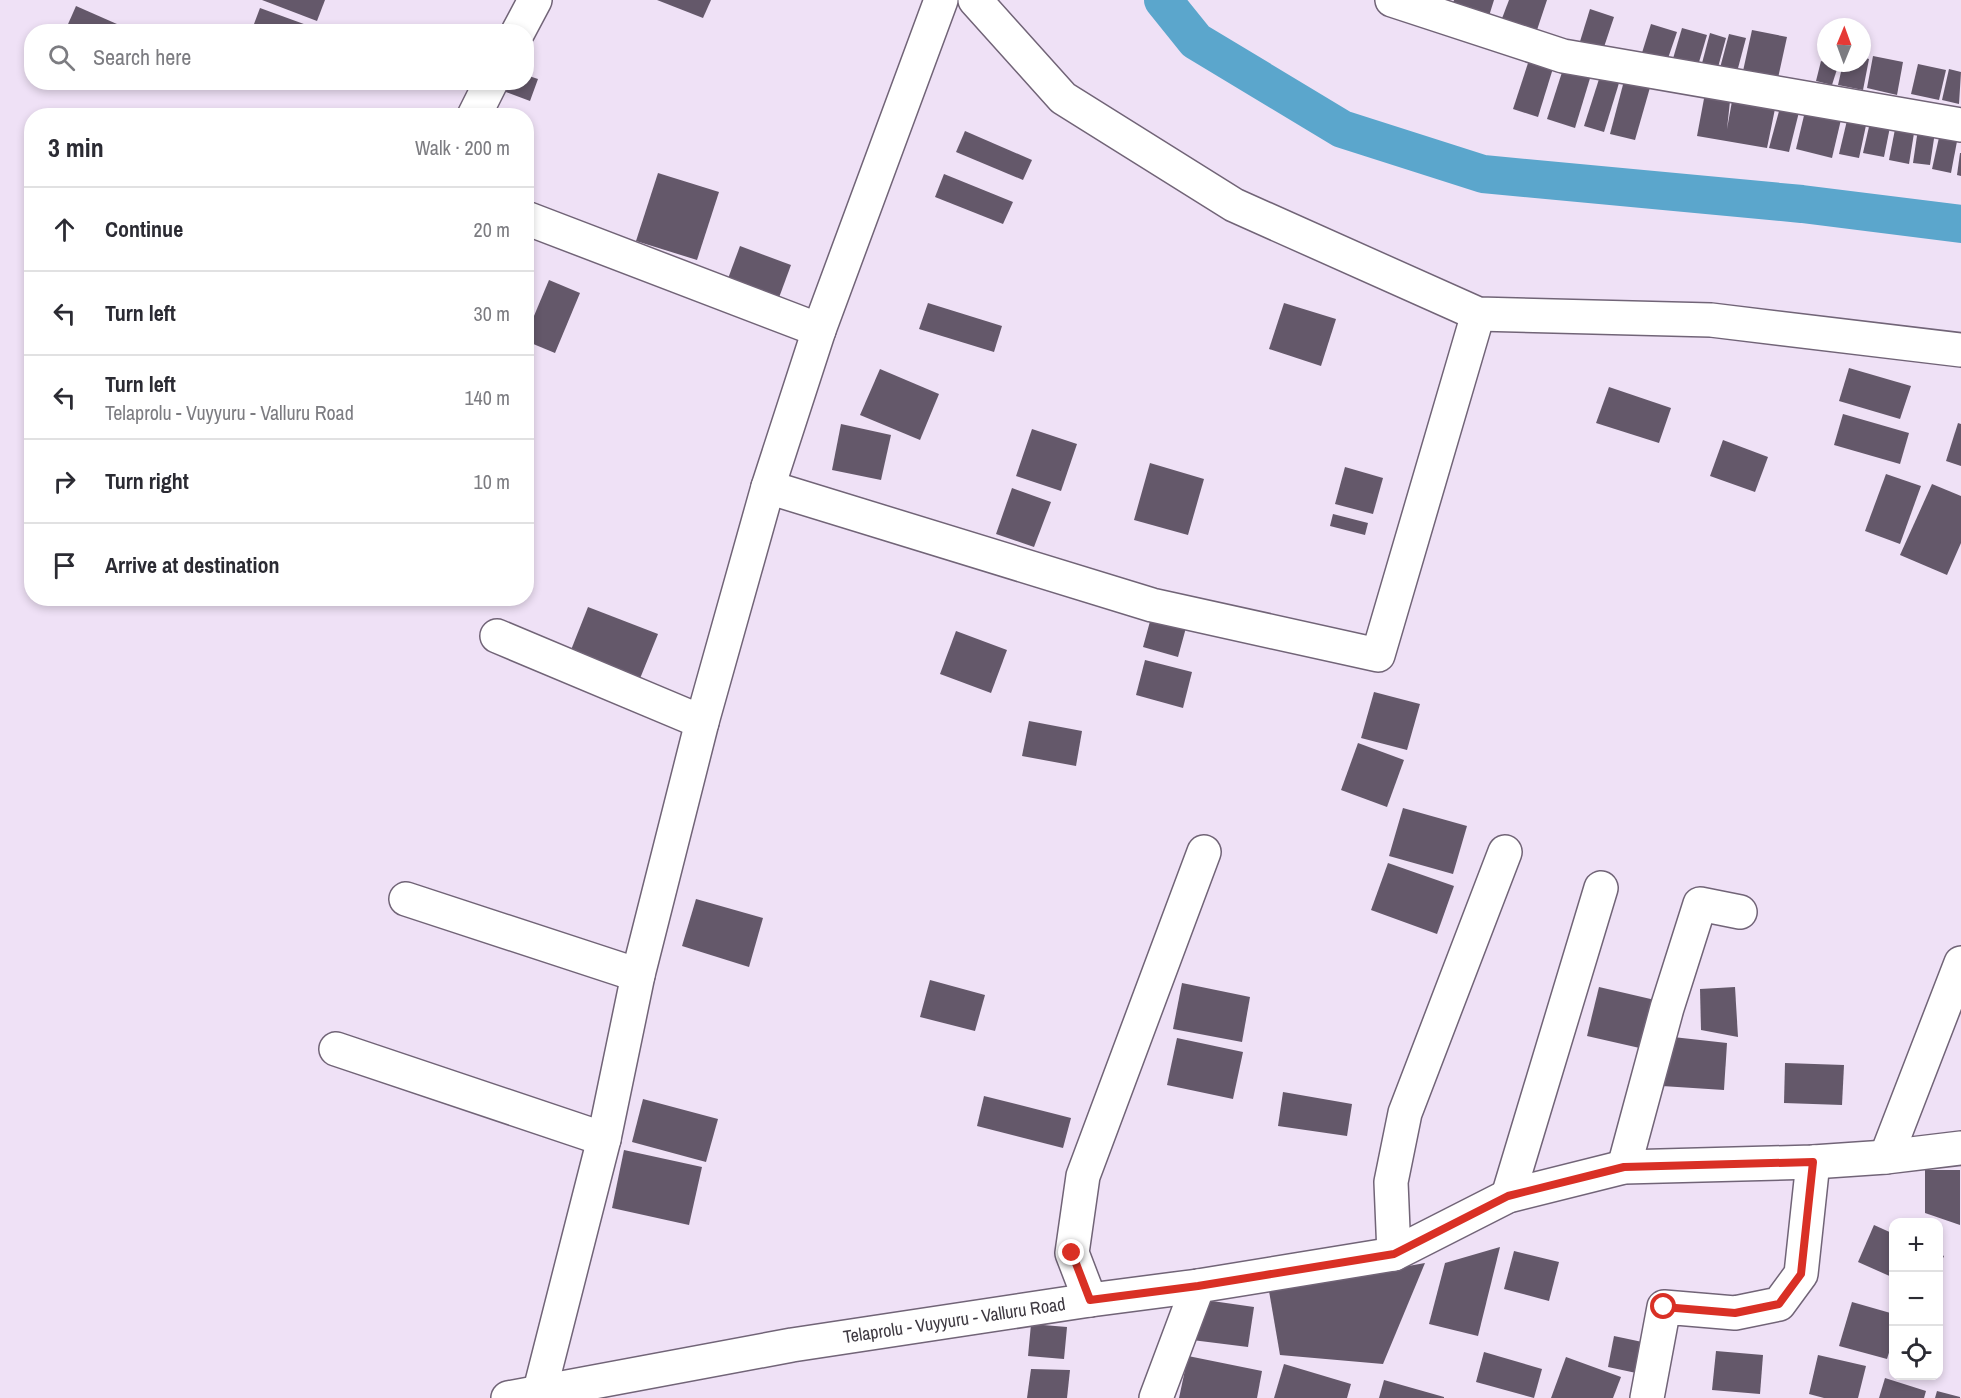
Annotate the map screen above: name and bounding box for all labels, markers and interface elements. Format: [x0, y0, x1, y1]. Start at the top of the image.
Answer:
north arrow [1817, 18, 1871, 72]
search box [24, 24, 534, 90]
icon: search [45, 41, 78, 74]
text: Search here [93, 42, 191, 72]
text: 3 min [48, 130, 104, 165]
text: Walk · 200 m [415, 134, 510, 161]
icon: ahead [48, 213, 81, 246]
text: Continue [105, 214, 183, 244]
text: 20 m [474, 216, 510, 243]
icon: left [48, 297, 81, 330]
text: Turn left [105, 298, 176, 328]
text: 30 m [474, 300, 510, 327]
text: Turn left [105, 369, 176, 399]
icon: left [48, 381, 81, 414]
text: 140 m [464, 384, 510, 411]
text: Telaprolu - Vuyyuru - Valluru Road [105, 399, 354, 426]
icon: right [48, 465, 81, 498]
text: Turn right [105, 466, 189, 496]
text: 10 m [474, 468, 510, 495]
icon: arrive [48, 549, 81, 582]
text: Arrive at destination [105, 550, 279, 580]
map controls [1889, 1218, 1943, 1380]
button: + [1889, 1218, 1943, 1272]
route end [1058, 1239, 1084, 1265]
button: − [1889, 1272, 1943, 1326]
street label: Telaprolu - Vuyyuru - Valluru Road [841, 1291, 1067, 1349]
route start [1650, 1293, 1676, 1319]
button: locate [1889, 1326, 1943, 1380]

